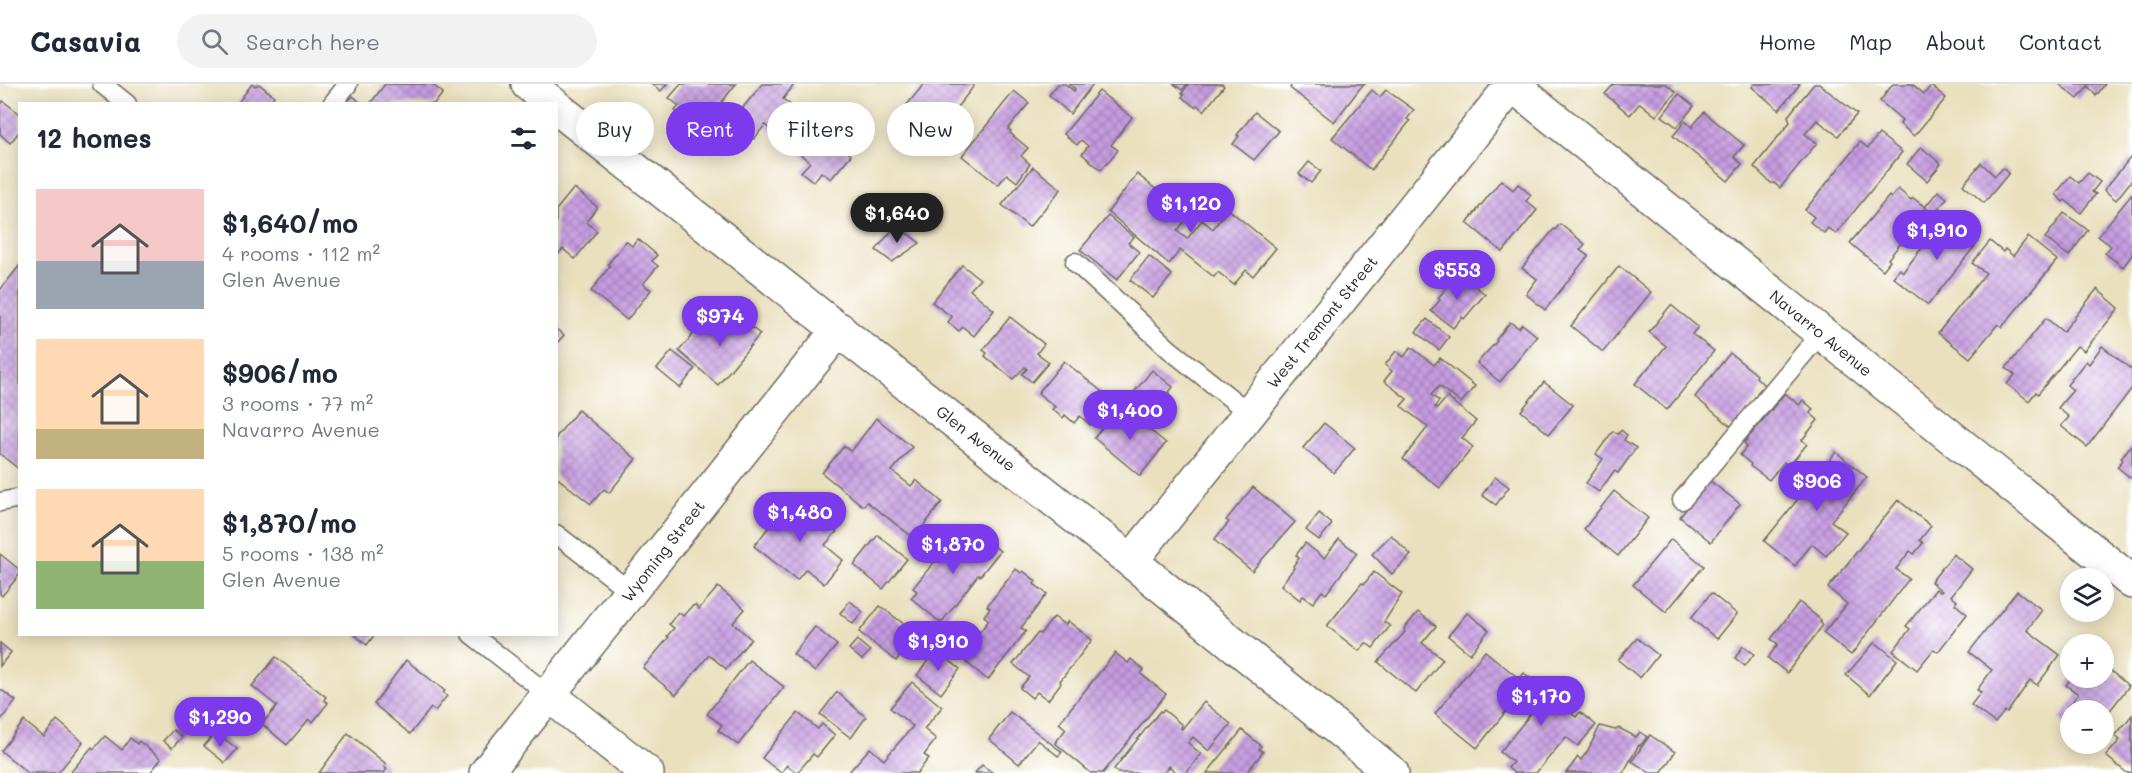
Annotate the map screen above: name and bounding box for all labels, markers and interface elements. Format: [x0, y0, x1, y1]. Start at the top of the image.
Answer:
search box [177, 14, 597, 68]
text: Casavia [30, 23, 141, 59]
icon: search [198, 25, 231, 58]
text: Search here [246, 27, 380, 56]
text: Home [1759, 28, 1816, 55]
text: Map [1849, 28, 1892, 55]
text: About [1925, 28, 1986, 55]
text: Contact [2019, 28, 2102, 55]
chip: Buy [576, 102, 654, 156]
chip: Rent [666, 102, 755, 156]
chip: Filters [767, 102, 875, 156]
chip: New [887, 102, 974, 156]
text: 12 homes [36, 121, 152, 155]
icon: filters [507, 122, 540, 155]
pin: $1,120 [1142, 183, 1240, 234]
text: $1,120 [1161, 189, 1221, 215]
pin: $1,640 [848, 193, 946, 244]
text: $1,640 [865, 199, 930, 225]
text: $1,640/mo [222, 206, 358, 240]
pin: $1,910 [1888, 210, 1986, 261]
icon: home [84, 213, 156, 285]
text: $1,910 [1906, 216, 1968, 242]
text: 4 rooms · 112 m² [222, 240, 380, 266]
pin: $553 [1421, 250, 1493, 301]
street label: West Tremont Street [1262, 251, 1382, 392]
text: $553 [1433, 256, 1481, 282]
text: Glen Avenue [222, 266, 341, 292]
street label: Navarro Avenue [1766, 285, 1877, 380]
pin: $974 [684, 296, 756, 347]
text: $974 [696, 302, 744, 328]
text: $906/mo [222, 356, 338, 390]
icon: home [84, 363, 156, 435]
text: 3 rooms · 77 m² [222, 390, 373, 416]
pin: $1,400 [1081, 390, 1179, 441]
text: $1,400 [1097, 396, 1163, 422]
street label: Glen Avenue [932, 400, 1020, 475]
text: Navarro Avenue [222, 416, 380, 442]
pin: $906 [1781, 461, 1853, 512]
text: $906 [1792, 467, 1842, 493]
pin: $1,480 [751, 492, 849, 543]
street label: Wyoming Street [616, 495, 709, 606]
text: $1,480 [767, 498, 833, 524]
text: $1,870/mo [222, 506, 357, 540]
icon: home [84, 513, 156, 585]
pin: $1,870 [904, 524, 1002, 575]
text: $1,870 [921, 530, 985, 556]
text: 5 rooms · 138 m² [222, 540, 384, 566]
text: Glen Avenue [222, 566, 341, 592]
map controls [2060, 568, 2114, 754]
button: layers [2060, 568, 2114, 622]
pin: $1,910 [889, 621, 987, 672]
text: $1,910 [907, 627, 969, 653]
button: + [2060, 634, 2114, 688]
pin: $1,170 [1492, 676, 1590, 727]
text: $1,170 [1511, 682, 1571, 708]
pin: $1,290 [171, 697, 269, 748]
button: − [2060, 700, 2114, 754]
text: $1,290 [188, 703, 252, 729]

